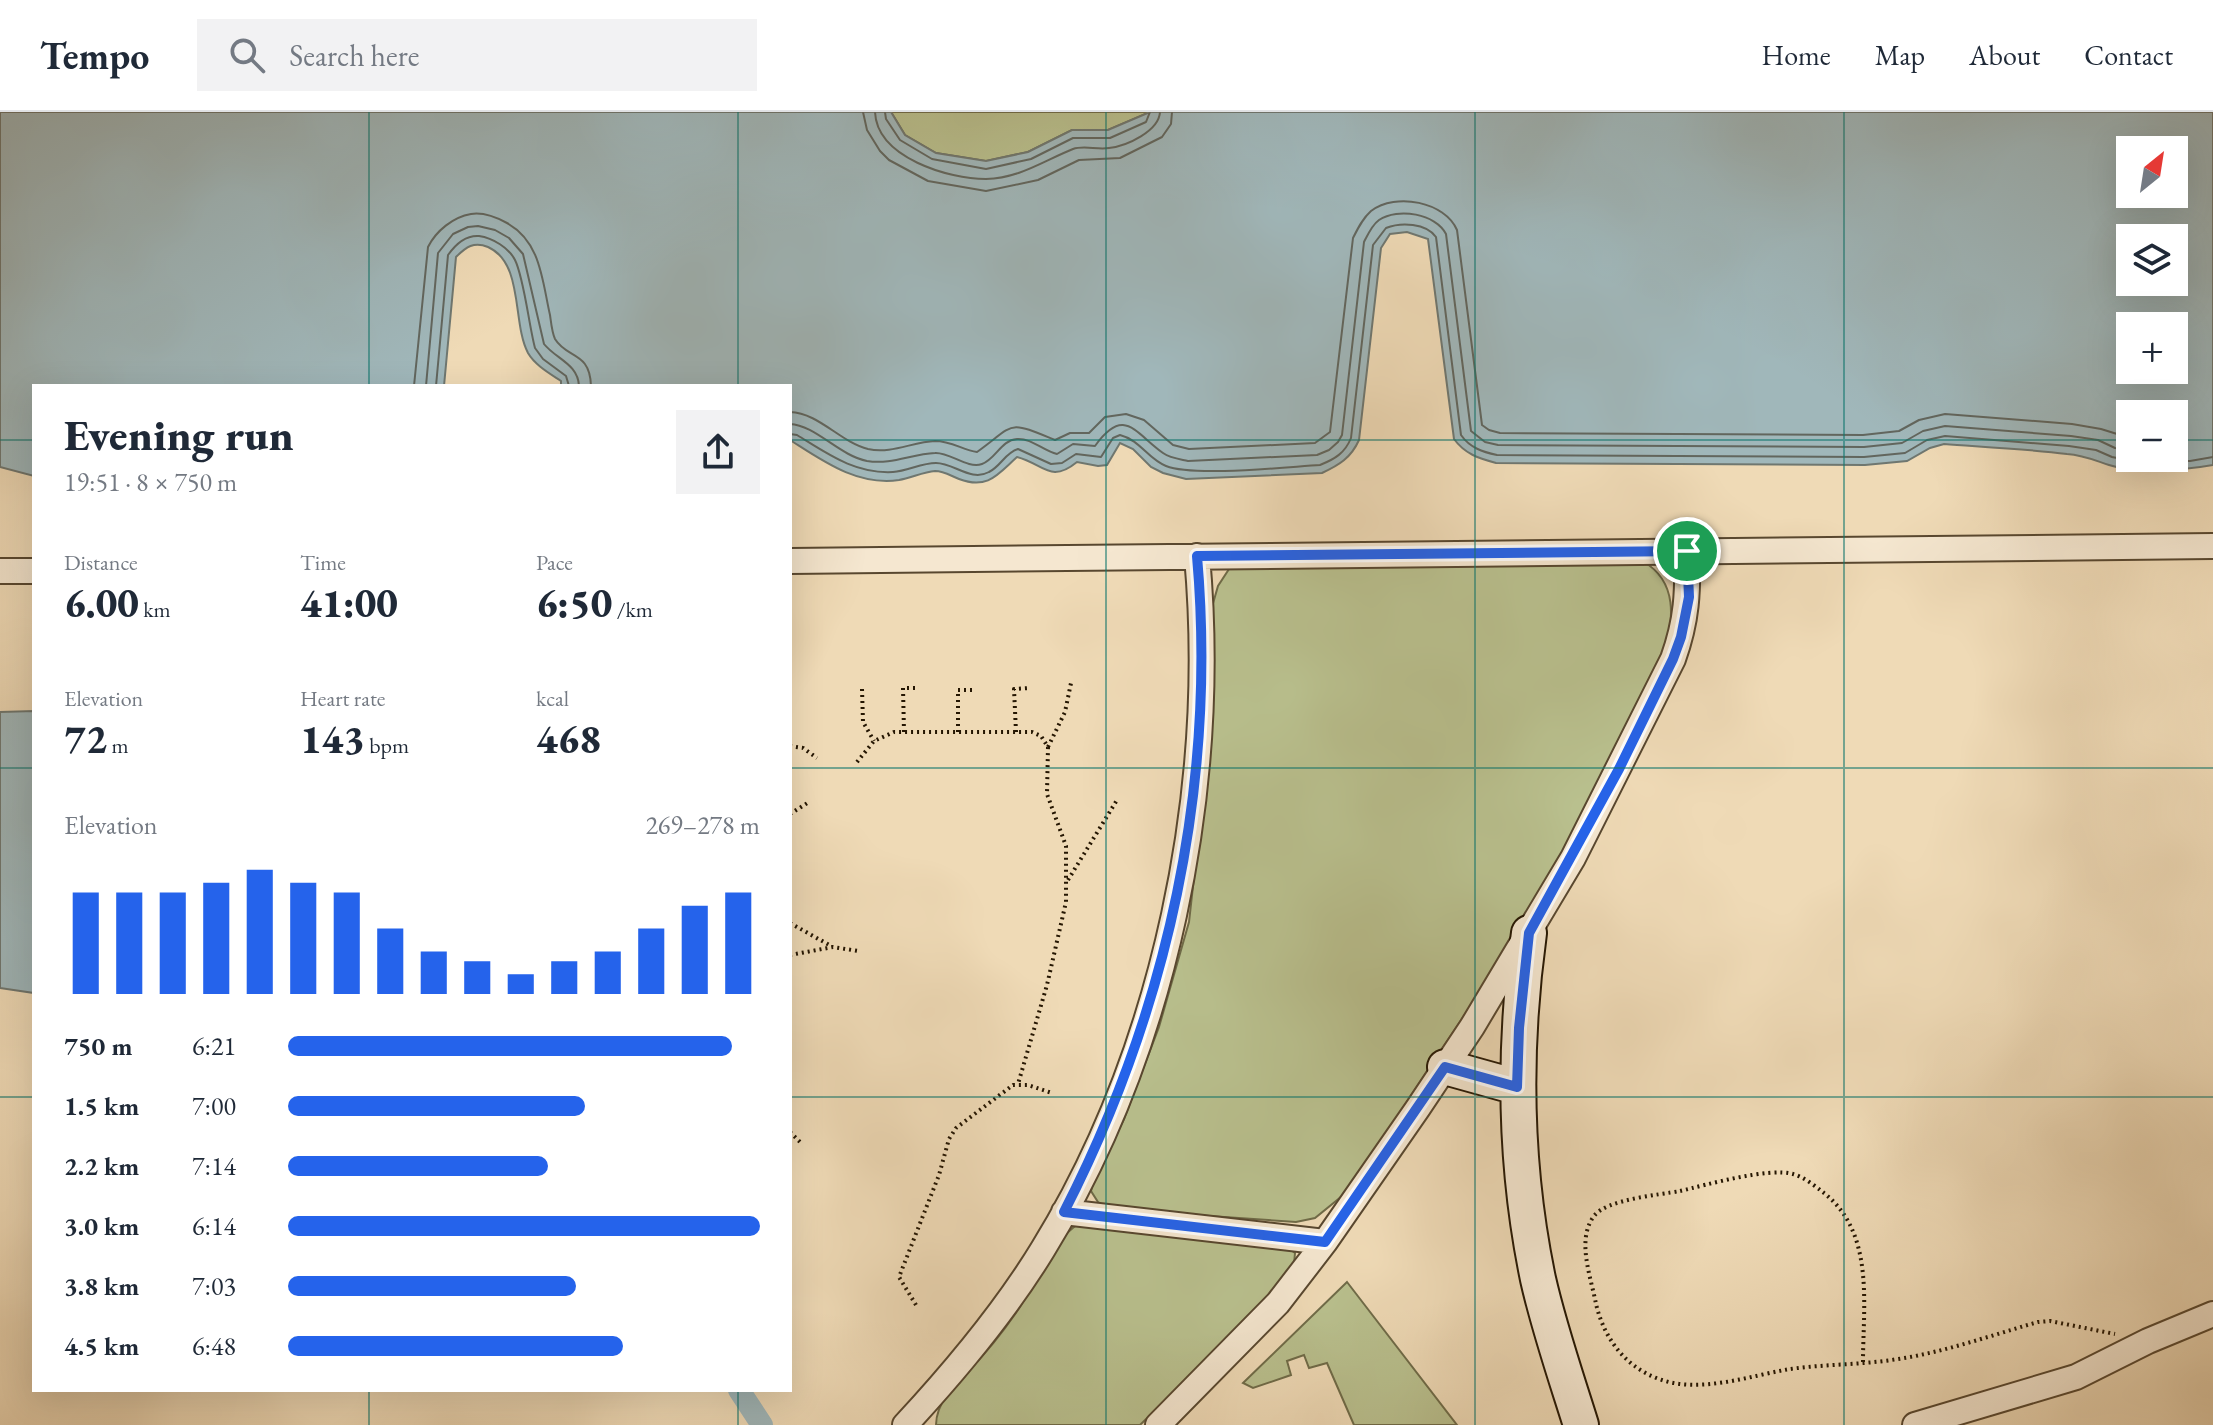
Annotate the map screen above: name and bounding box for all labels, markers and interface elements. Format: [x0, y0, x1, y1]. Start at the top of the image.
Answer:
search box [197, 19, 757, 91]
text: Tempo [40, 31, 149, 80]
icon: search [225, 33, 269, 77]
text: Search here [289, 36, 419, 75]
text: Home [1761, 37, 1831, 73]
text: Map [1875, 37, 1925, 73]
text: About [1969, 37, 2040, 73]
text: Contact [2084, 37, 2173, 73]
north arrow [2116, 136, 2188, 208]
map controls [2116, 136, 2188, 472]
button: layers [2116, 224, 2188, 296]
button: + [2116, 312, 2188, 384]
button: − [2116, 400, 2188, 472]
text: Evening run [64, 406, 294, 463]
button: share [676, 410, 760, 494]
text: 19:51 · 8 × 750 m [64, 465, 237, 499]
pin [1653, 517, 1721, 585]
icon: arrive [1665, 529, 1709, 573]
text: Distance [64, 548, 137, 577]
text: Time [300, 548, 346, 577]
text: Pace [536, 548, 573, 577]
text: 6.00 [64, 577, 139, 629]
text: 41:00 [300, 577, 398, 629]
text: 6:50 [536, 577, 612, 629]
text: km [139, 595, 171, 624]
text: /km [612, 595, 653, 624]
text: Elevation [64, 684, 143, 713]
text: Heart rate [300, 684, 385, 713]
text: kcal [536, 684, 569, 713]
text: 72 [64, 713, 107, 765]
text: 143 [300, 713, 365, 765]
text: 468 [536, 713, 601, 765]
text: m [107, 731, 129, 760]
text: bpm [365, 731, 409, 760]
text: Elevation [64, 808, 158, 842]
text: 269–278 m [645, 808, 760, 842]
text: 750 m [64, 1029, 132, 1063]
text: 6:21 [192, 1029, 236, 1063]
text: 1.5 km [64, 1089, 139, 1123]
text: 7:00 [192, 1089, 236, 1123]
text: 2.2 km [64, 1149, 139, 1183]
text: 7:14 [192, 1149, 236, 1183]
text: 3.0 km [64, 1209, 139, 1243]
text: 6:14 [192, 1209, 236, 1243]
text: 3.8 km [64, 1269, 139, 1303]
text: 7:03 [192, 1269, 236, 1303]
text: 4.5 km [64, 1329, 139, 1363]
text: 6:48 [192, 1329, 236, 1363]

